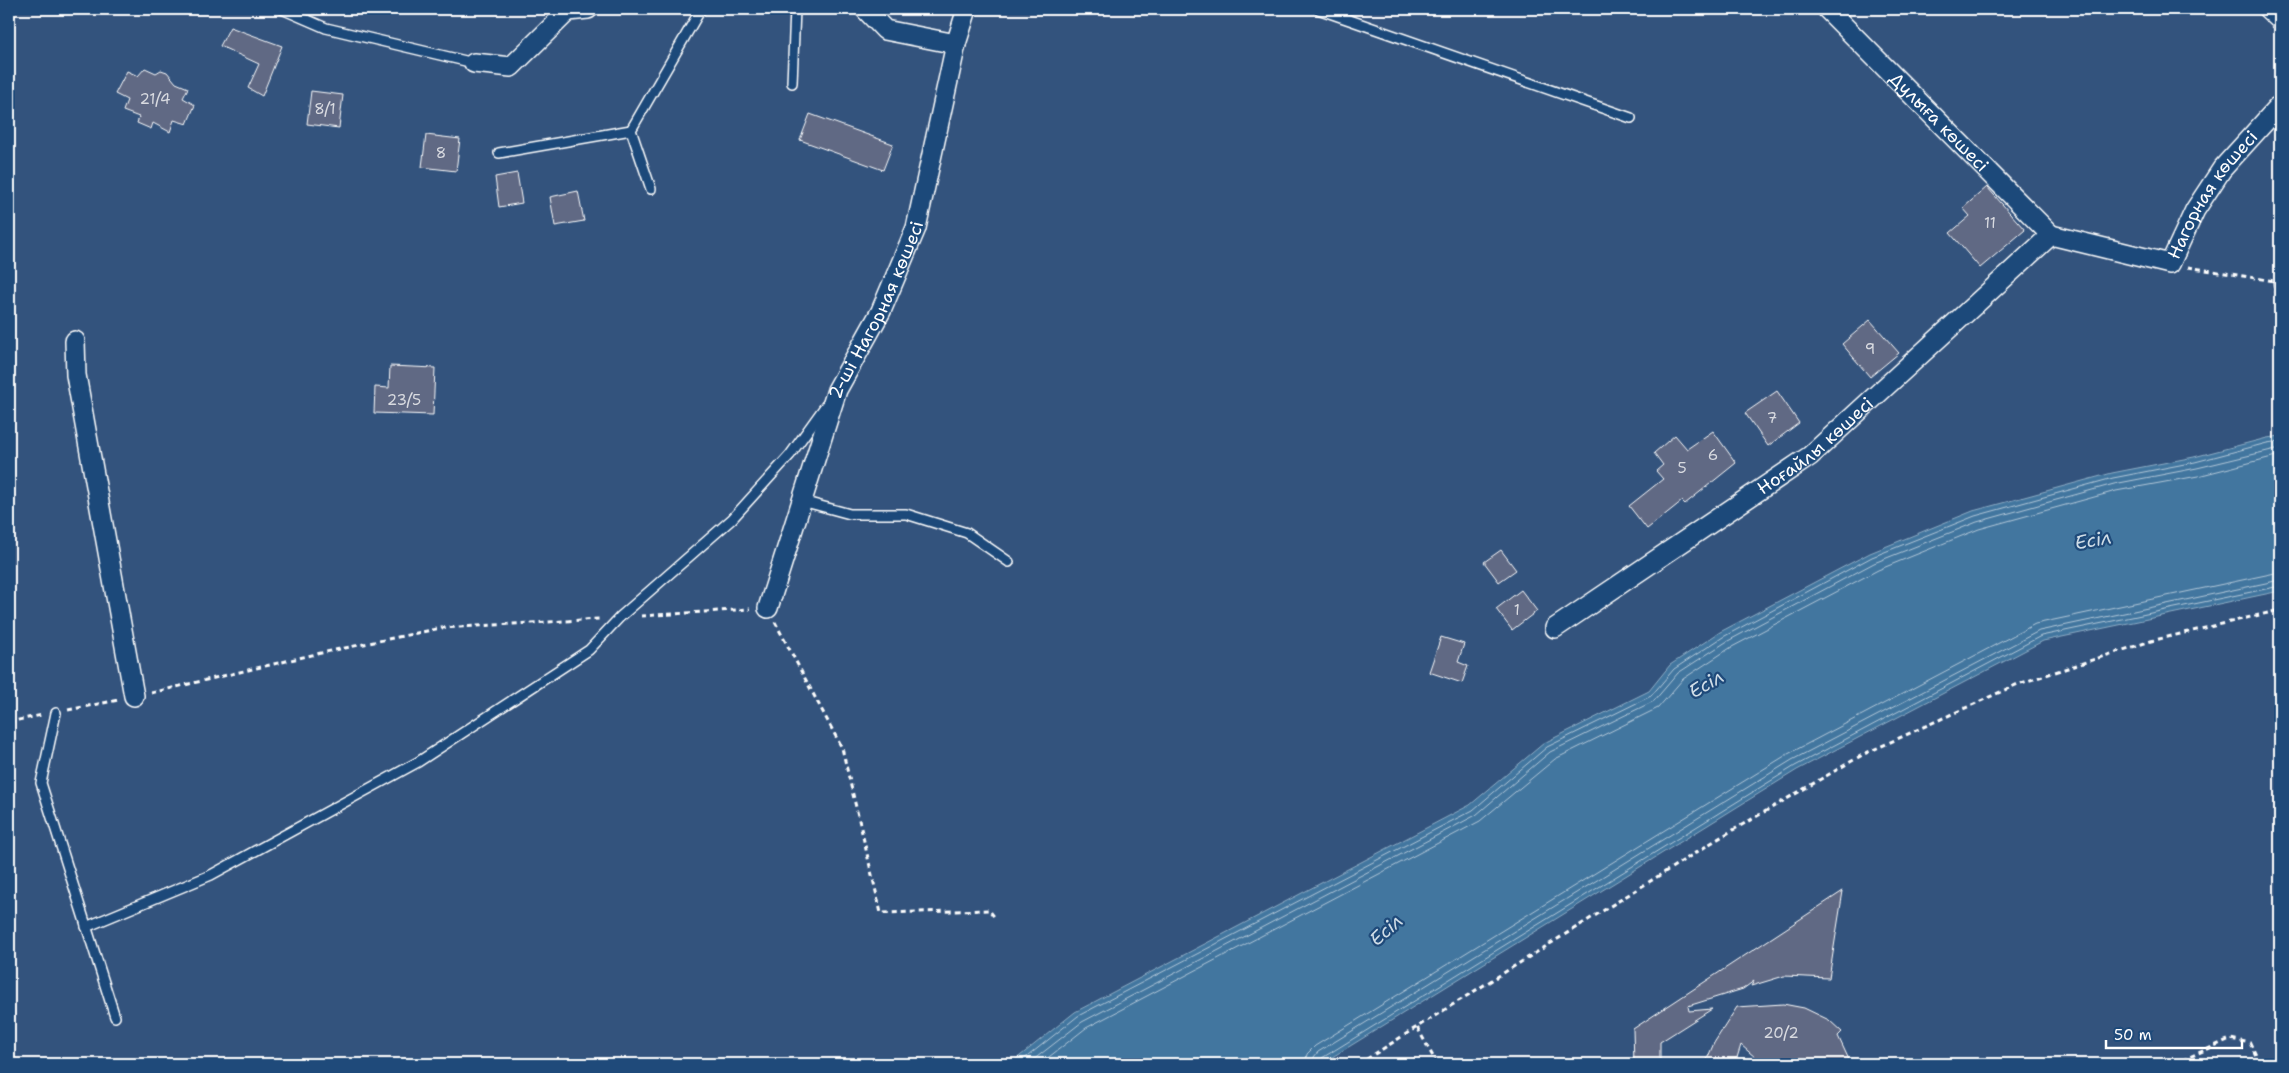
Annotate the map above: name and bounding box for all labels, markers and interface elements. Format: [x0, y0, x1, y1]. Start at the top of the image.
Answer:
street label: Дулыға көшесі [1884, 67, 1994, 177]
house number: 21/4 [140, 89, 170, 109]
house number: 8/1 [314, 99, 336, 119]
street label: Нагорная көшесі [2162, 125, 2263, 263]
house number: 8 [436, 143, 446, 163]
house number: 11 [1984, 213, 1996, 233]
street label: 2-ші Нагорная көшесі [823, 219, 929, 402]
house number: 9 [1865, 339, 1875, 359]
house number: 23/5 [387, 390, 421, 410]
street label: Ноғайлы көшесі [1752, 392, 1879, 500]
house number: 7 [1767, 408, 1777, 428]
house number: 6 [1708, 445, 1718, 465]
house number: 5 [1677, 458, 1687, 478]
water label: Есіл [2073, 525, 2113, 555]
house number: 1 [1514, 600, 1520, 620]
water label: Есіл [1684, 664, 1728, 704]
water label: Есіл [1364, 909, 1408, 951]
scale bar [2106, 1018, 2243, 1050]
house number: 20/2 [1763, 1023, 1799, 1043]
text: 50 m [2114, 1025, 2152, 1045]

